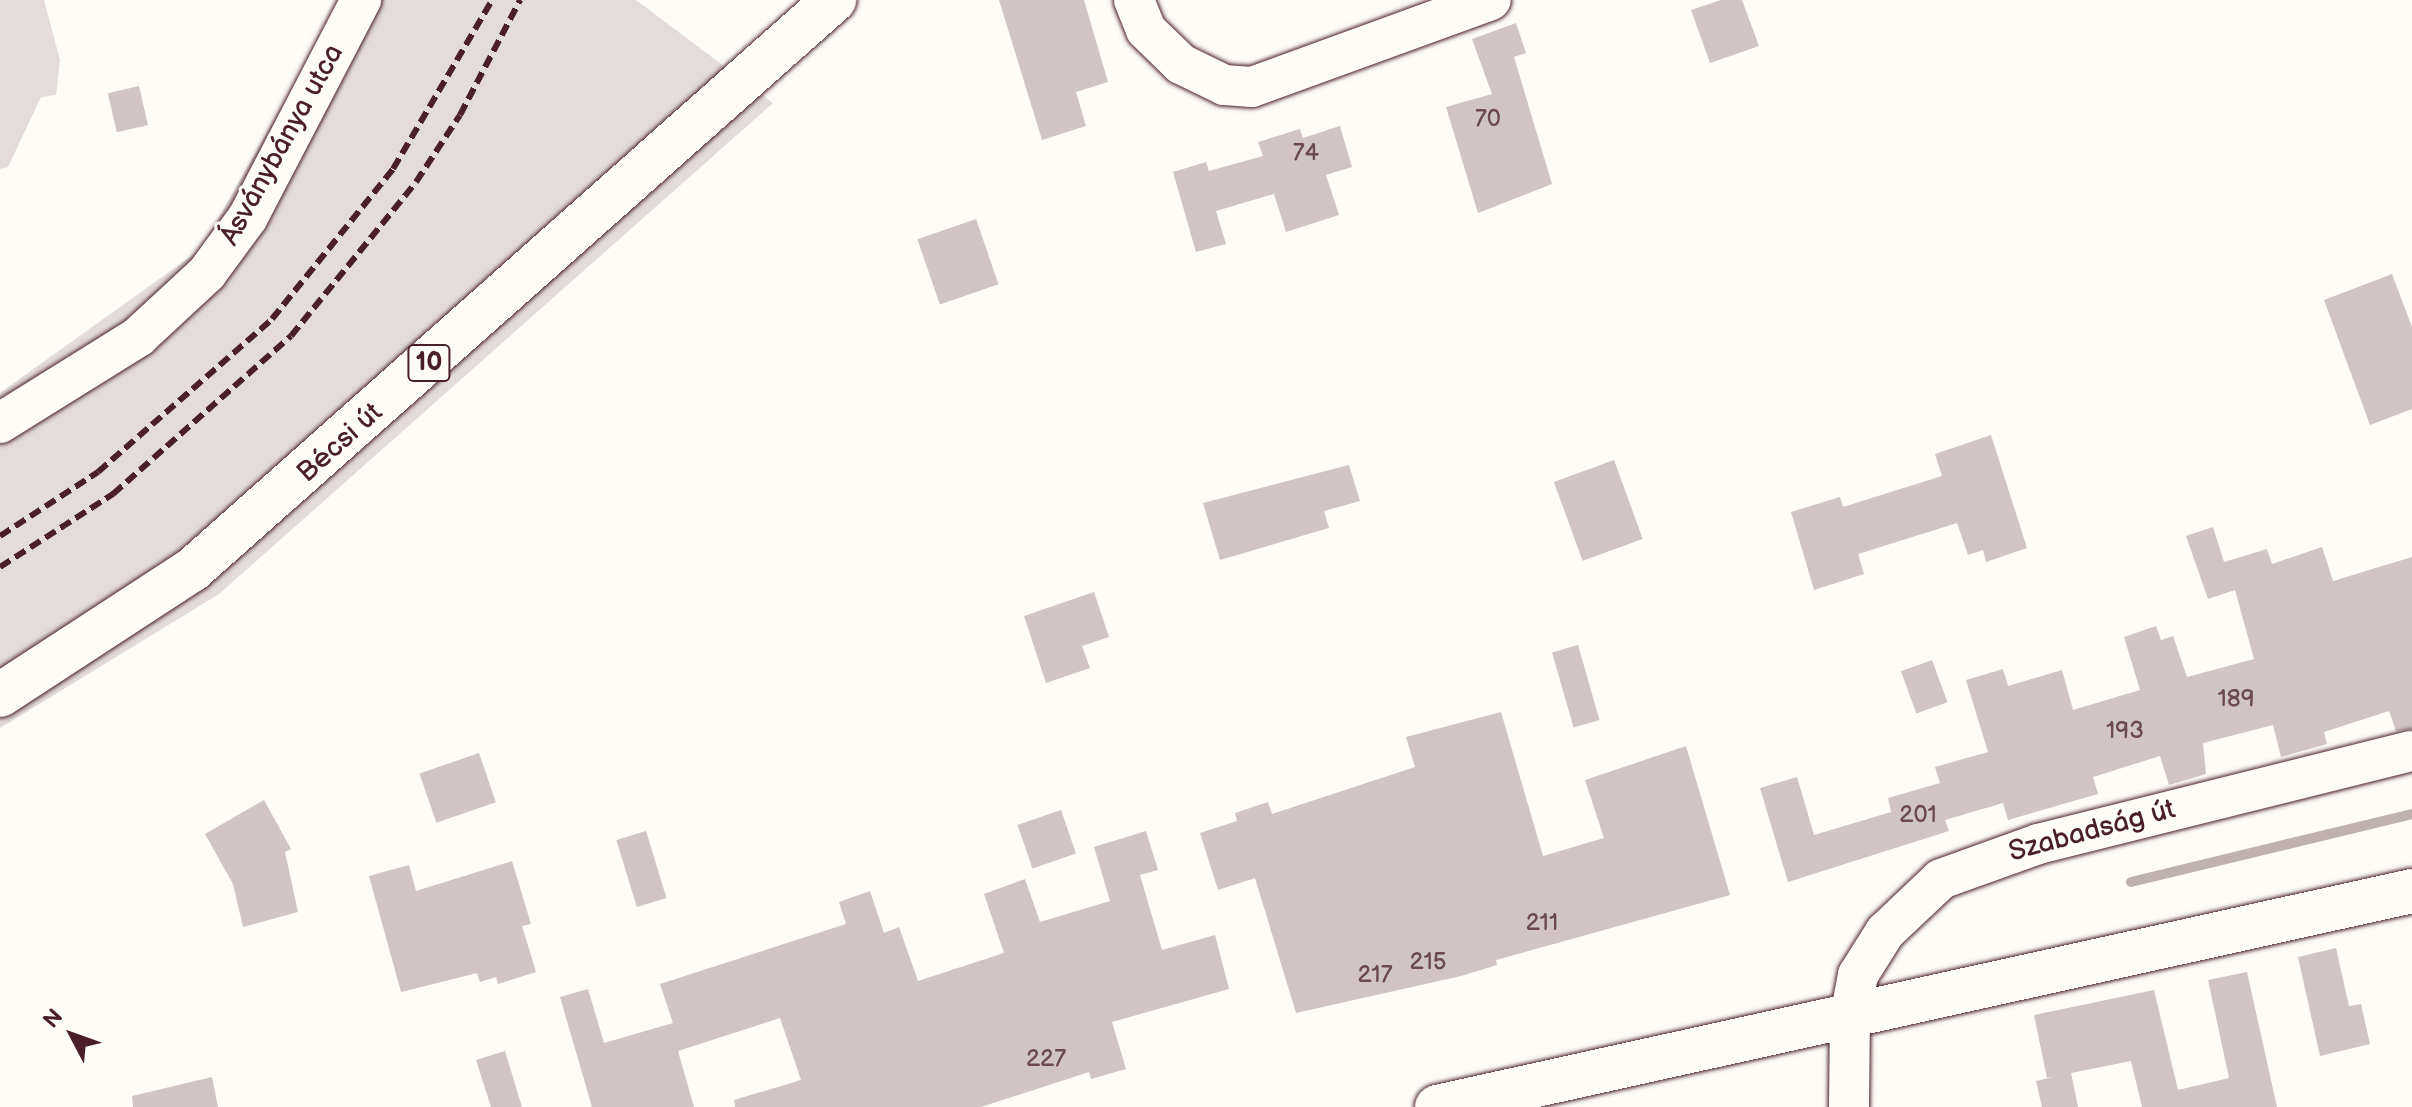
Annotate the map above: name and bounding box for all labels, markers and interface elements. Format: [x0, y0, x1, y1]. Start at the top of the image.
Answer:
street label: Ásványbánya utca [213, 39, 351, 251]
house number: 70 [1475, 105, 1501, 133]
house number: 74 [1293, 139, 1319, 167]
road number: 10 [407, 341, 451, 385]
street label: Bécsi út [291, 396, 389, 490]
house number: 189 [2217, 685, 2255, 713]
house number: 193 [2106, 717, 2144, 745]
street label: Szabadság út [2005, 793, 2179, 869]
house number: 201 [1899, 801, 1937, 829]
house number: 211 [1526, 909, 1558, 937]
house number: 215 [1410, 948, 1446, 976]
house number: 217 [1358, 961, 1392, 989]
north arrow [32, 995, 112, 1075]
text: N [38, 1004, 69, 1034]
house number: 227 [1026, 1045, 1066, 1073]

